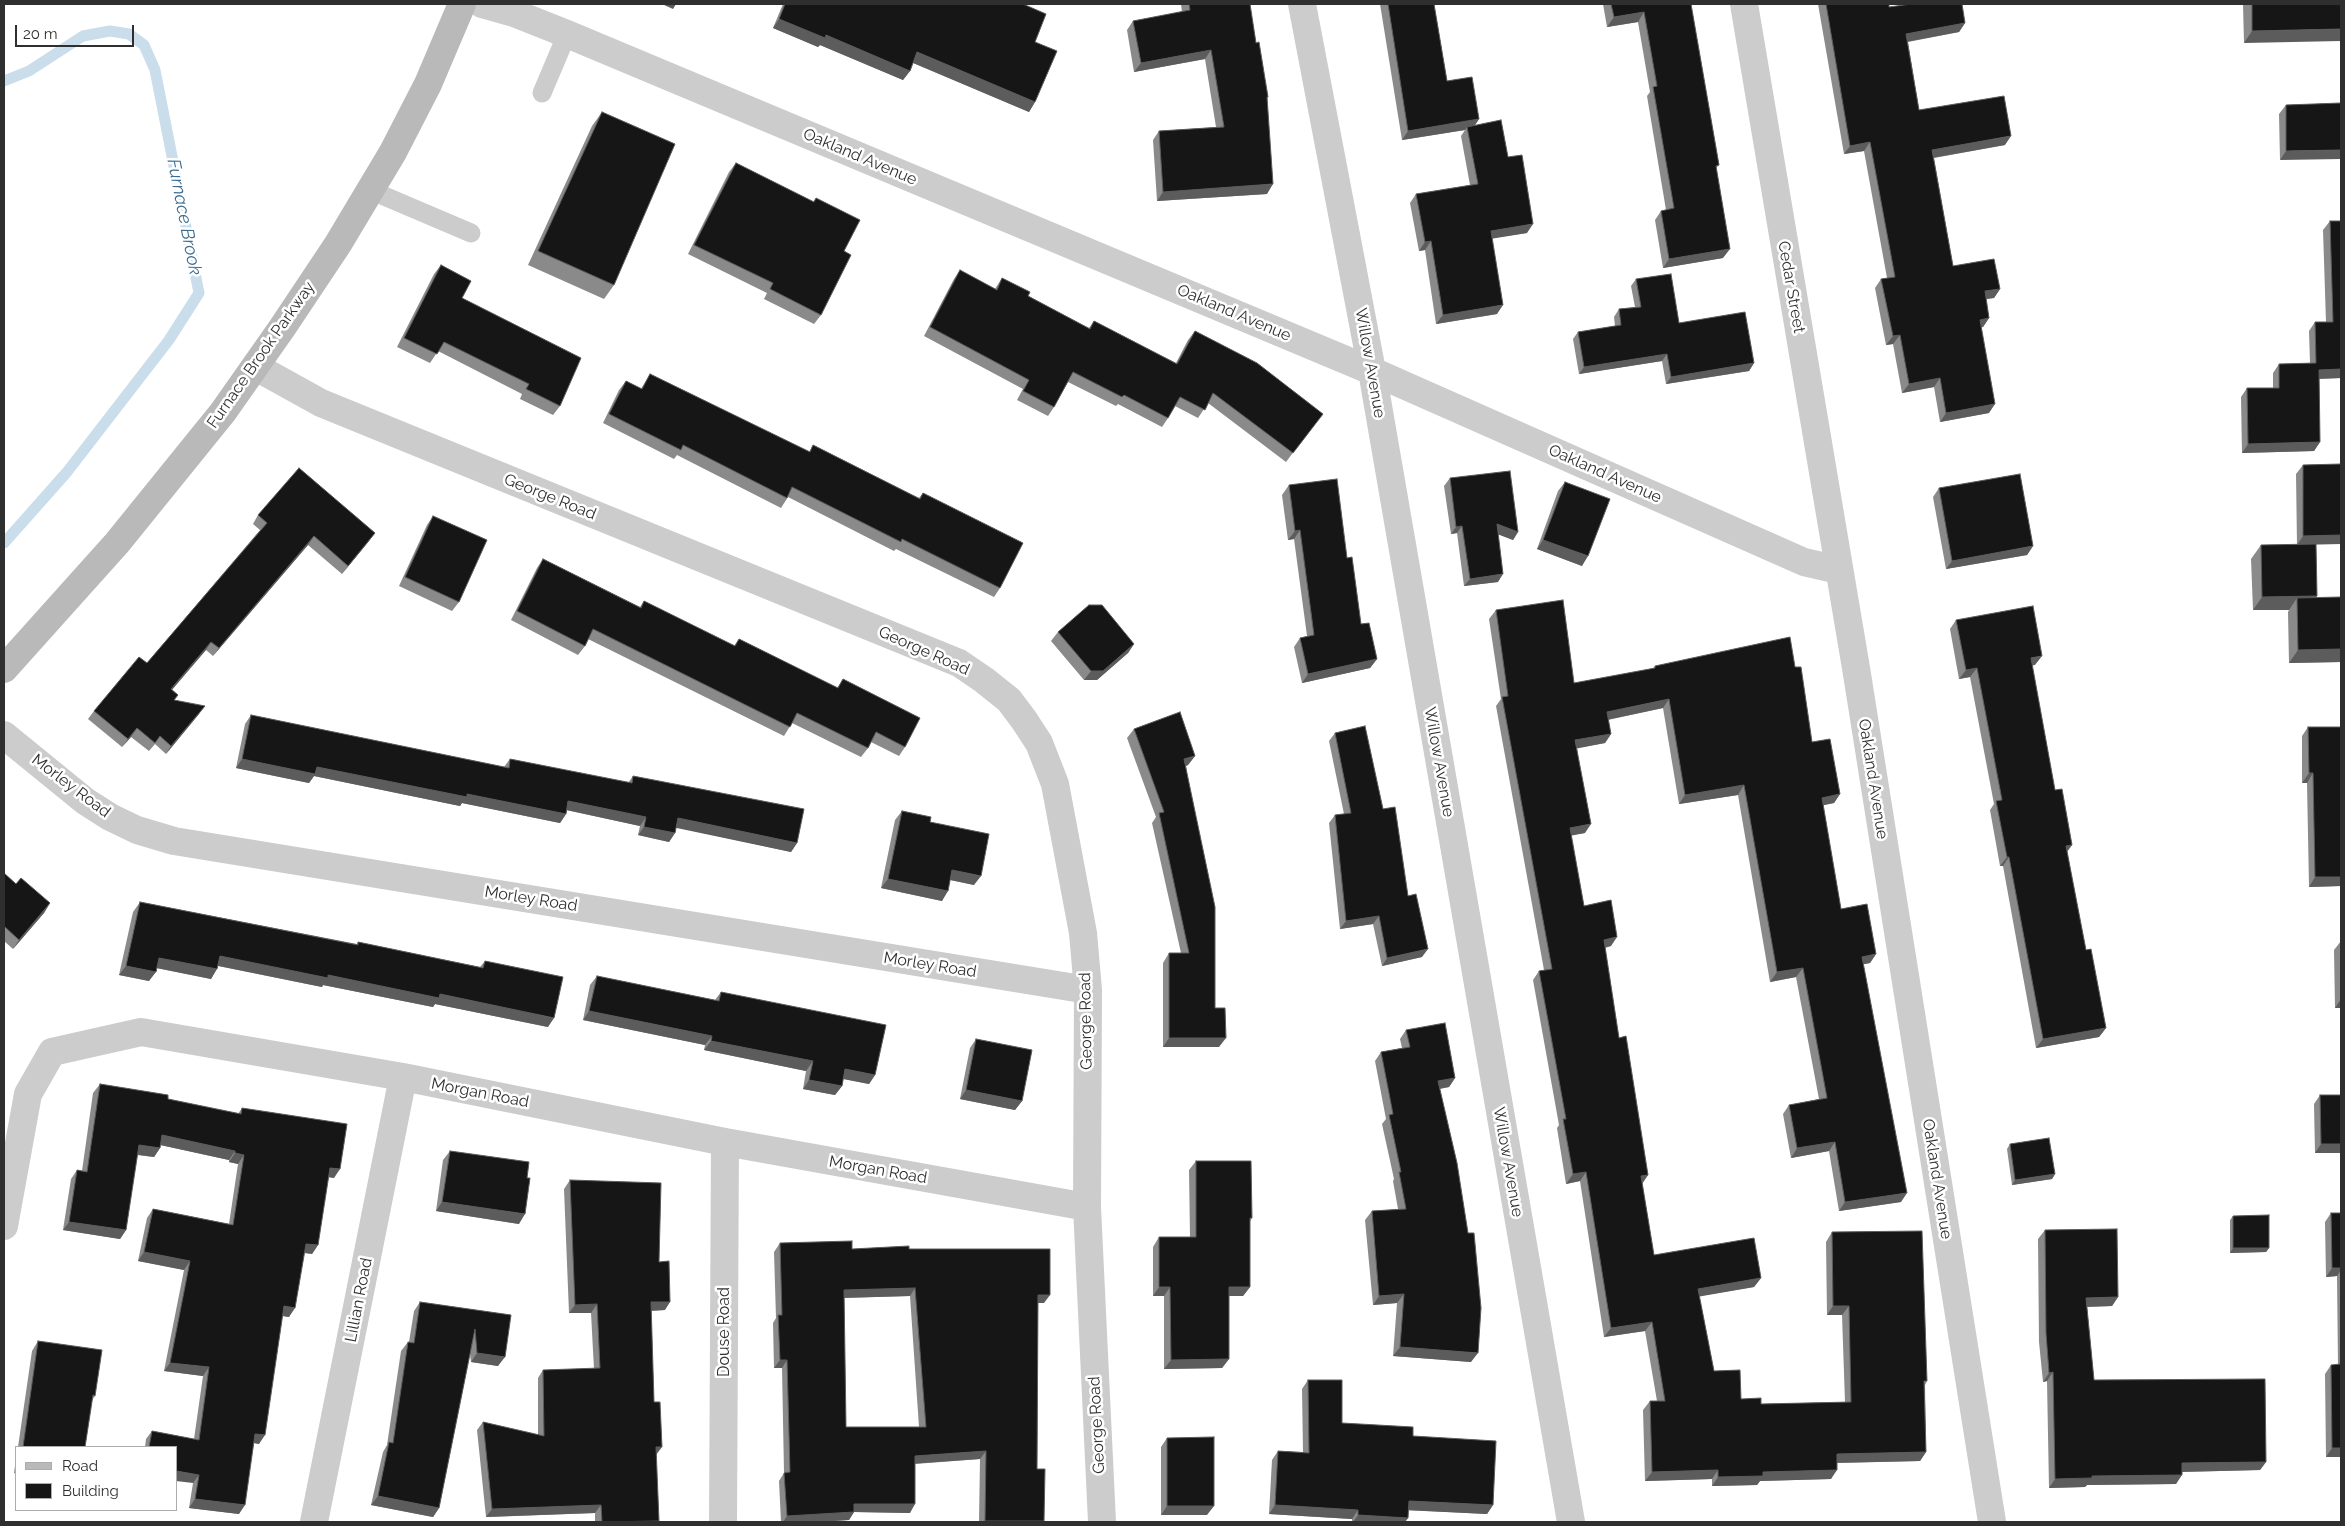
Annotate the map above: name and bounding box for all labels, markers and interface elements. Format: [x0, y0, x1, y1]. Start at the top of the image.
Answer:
scale bar [18, 15, 136, 47]
text: 20 m [23, 25, 58, 43]
street label: Oakland Avenue [800, 124, 920, 190]
water label: Furnace Brook [162, 157, 206, 277]
street label: Cedar Street [1773, 239, 1809, 335]
street label: Furnace Brook Parkway [203, 278, 319, 432]
street label: Oakland Avenue [1174, 280, 1294, 346]
street label: Willow Avenue [1351, 306, 1389, 420]
street label: Oakland Avenue [1545, 440, 1665, 508]
street label: George Road [501, 470, 599, 524]
street label: George Road [876, 622, 972, 680]
street label: Willow Avenue [1420, 705, 1458, 819]
street label: Oakland Avenue [1854, 717, 1892, 841]
street label: Morley Road [28, 750, 114, 822]
street label: Morley Road [483, 882, 579, 916]
street label: Morley Road [882, 948, 978, 982]
street label: George Road [1076, 972, 1096, 1070]
street label: Morgan Road [429, 1074, 531, 1112]
street label: Willow Avenue [1489, 1105, 1527, 1219]
street label: Oakland Avenue [1918, 1117, 1956, 1241]
street label: Morgan Road [827, 1152, 929, 1188]
street label: Lillian Road [341, 1256, 377, 1344]
street label: Douse Road [714, 1287, 734, 1377]
street label: George Road [1085, 1376, 1109, 1474]
legend [15, 1446, 178, 1511]
text: Road [62, 1457, 98, 1475]
text: Building [62, 1482, 119, 1500]

